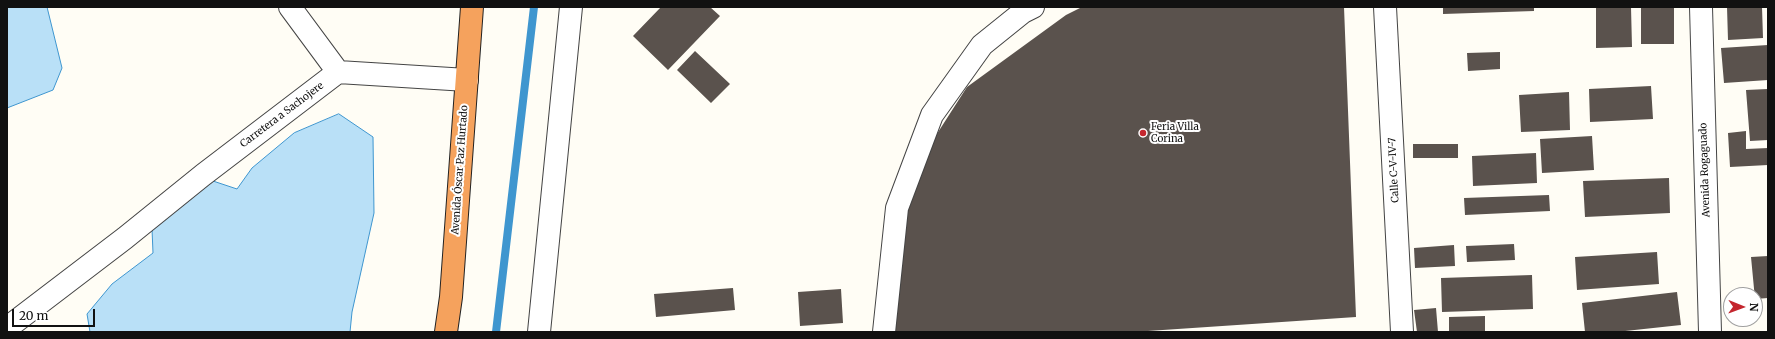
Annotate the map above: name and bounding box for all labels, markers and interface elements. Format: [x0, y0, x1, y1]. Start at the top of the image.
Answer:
street label: Carretera a Sachojere [238, 80, 326, 150]
street label: Avenida Óscar Paz Hurtado [449, 105, 471, 235]
place label: Feria Villa Corina [1151, 121, 1199, 144]
street label: Avenida Rogaguado [1697, 122, 1713, 218]
marker: Feria Villa Corina [1138, 128, 1148, 138]
street label: Calle C-V-IV-7 [1386, 137, 1402, 203]
north arrow [1723, 287, 1763, 327]
scale bar [14, 301, 97, 327]
text: N [1747, 303, 1761, 312]
text: 20 m [19, 308, 48, 323]

